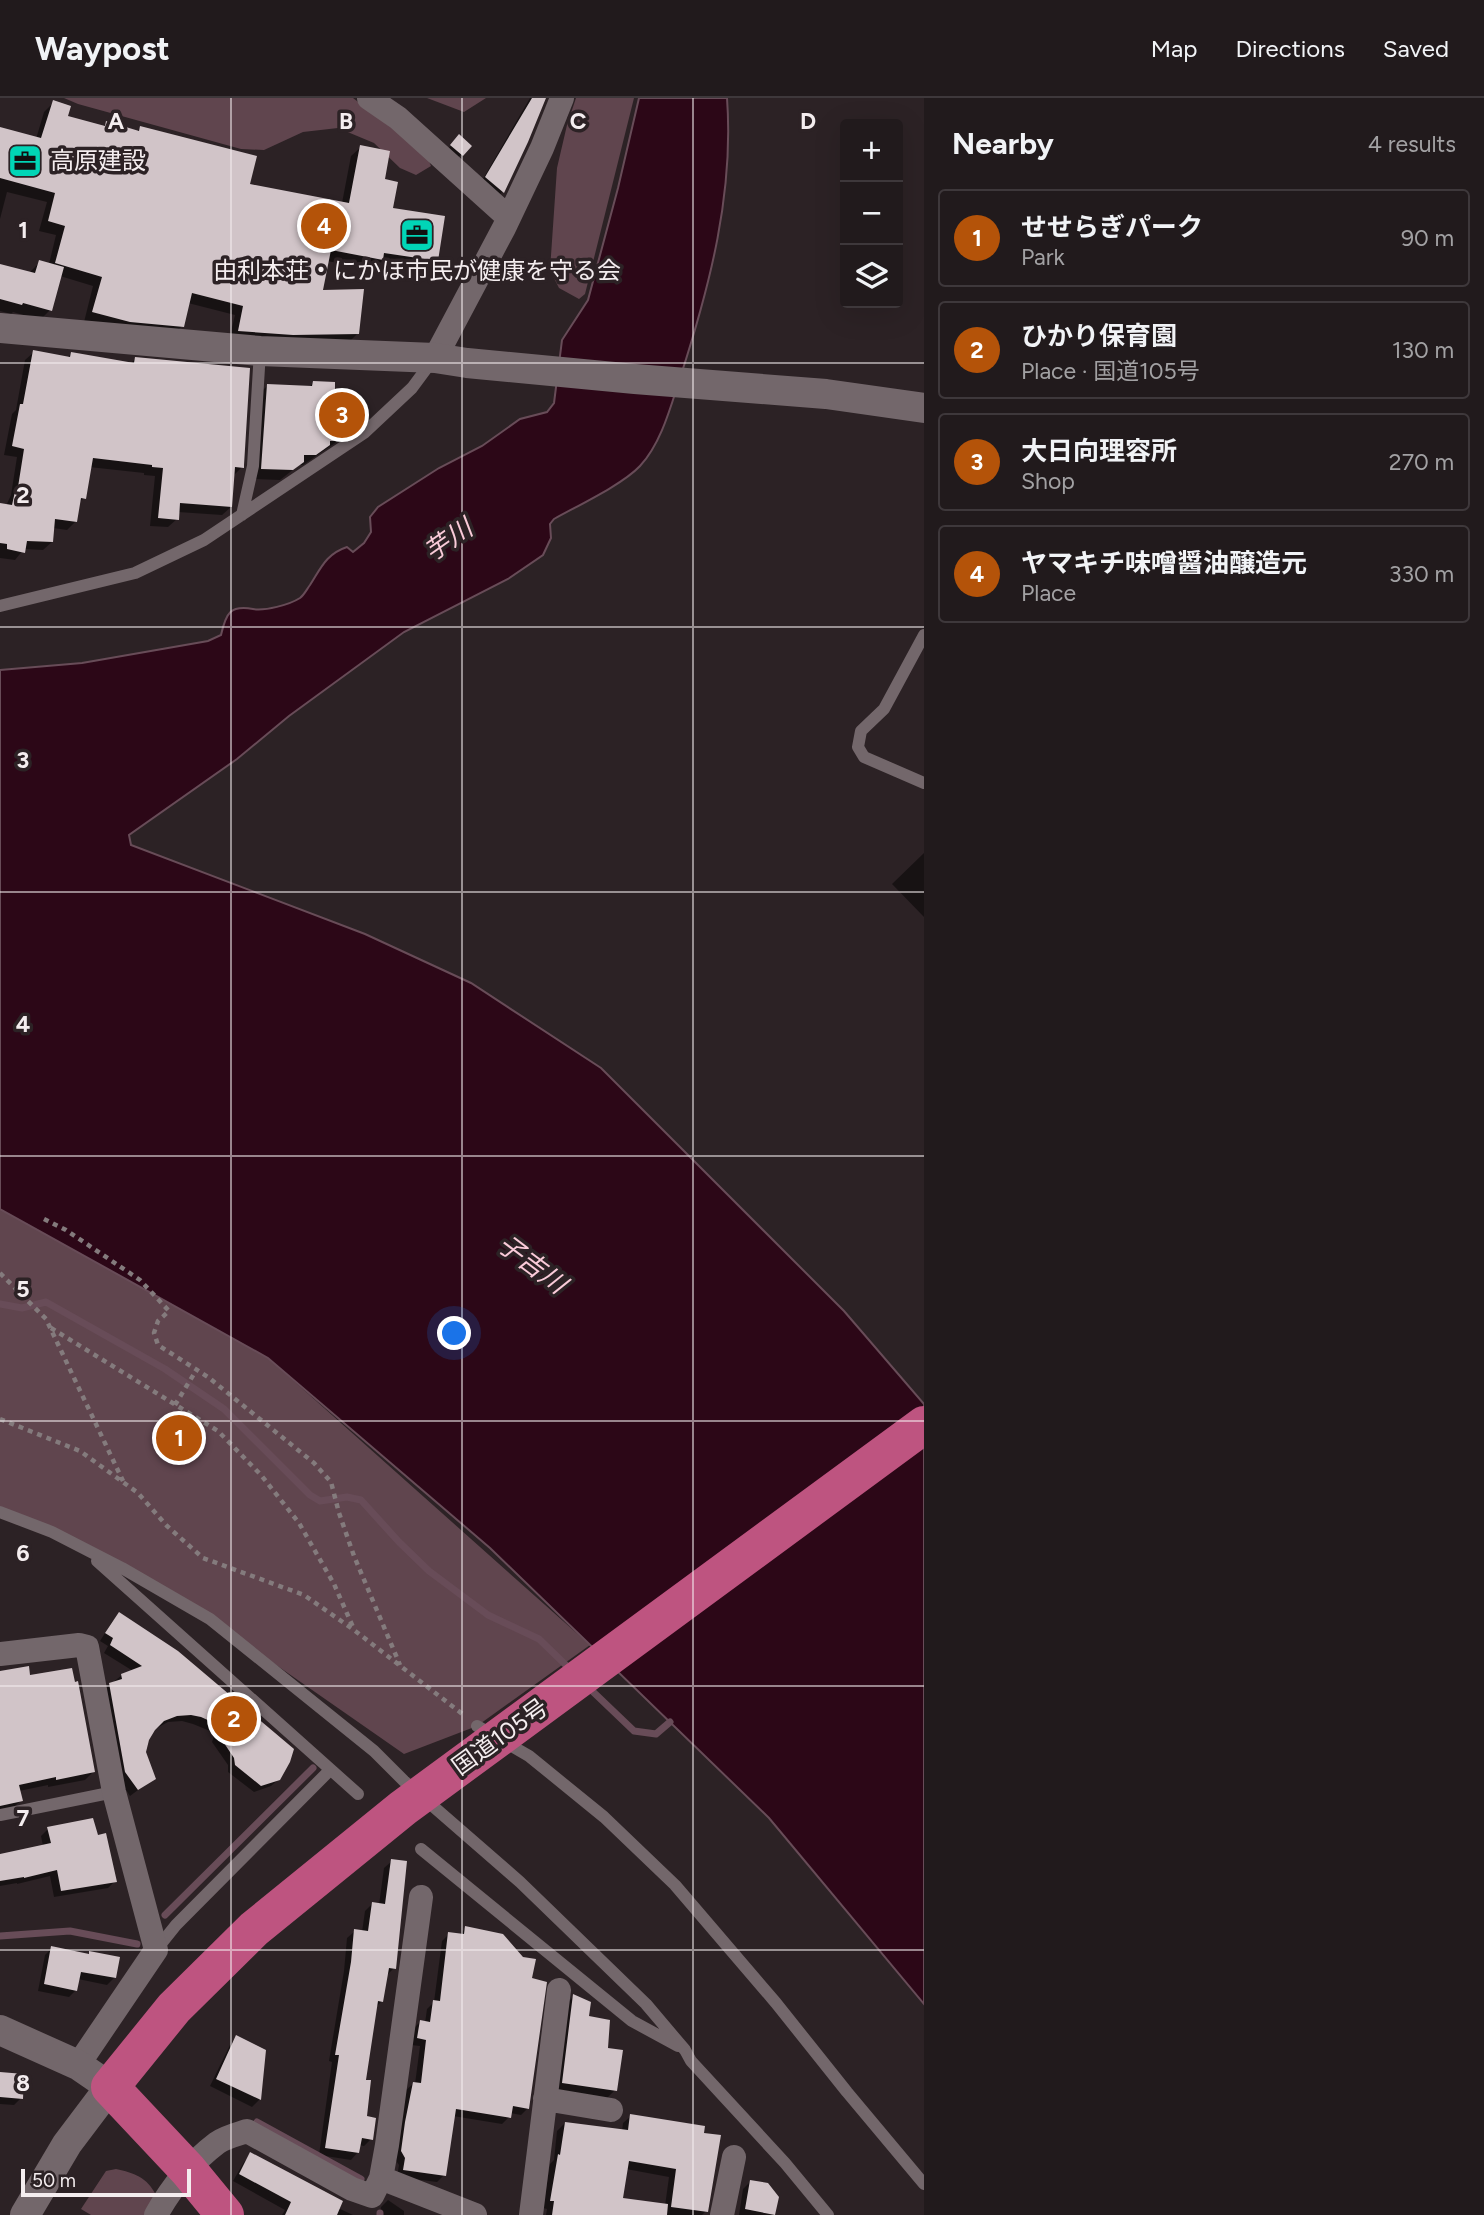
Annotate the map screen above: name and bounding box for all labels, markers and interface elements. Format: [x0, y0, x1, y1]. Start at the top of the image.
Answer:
text: Waypost [35, 29, 170, 68]
text: Map [1151, 34, 1197, 63]
text: Directions [1235, 34, 1345, 63]
text: Saved [1383, 34, 1449, 63]
text: A [108, 107, 125, 135]
text: B [339, 107, 353, 135]
text: C [570, 107, 587, 135]
text: D [800, 107, 816, 135]
map controls [840, 119, 903, 308]
button: + [840, 119, 903, 182]
text: Nearby [952, 125, 1054, 162]
text: 4 results [1368, 130, 1456, 158]
office icon: 高原建設 [6, 142, 44, 180]
place label: 高原建設 [50, 146, 146, 175]
button: − [840, 182, 903, 245]
pin: 4 [301, 200, 347, 252]
text: せせらぎパーク [1021, 211, 1203, 243]
text: 1 [18, 216, 28, 244]
office icon: 由利本荘・にかほ市民が健康を守る会 [398, 216, 436, 254]
text: 1 [972, 224, 982, 252]
text: 90 m [1401, 224, 1454, 252]
text: Park [1021, 243, 1065, 271]
button: layers [840, 245, 903, 308]
place label: 由利本荘・にかほ市民が健康を守る会 [213, 256, 621, 285]
text: ひかり保育園 [1021, 320, 1177, 352]
text: 2 [970, 336, 984, 364]
text: 130 m [1392, 336, 1454, 364]
text: Place · 国道105号 [1021, 357, 1200, 385]
pin: 3 [319, 389, 365, 441]
text: 大日向理容所 [1021, 435, 1177, 467]
text: 3 [971, 448, 983, 476]
text: 270 m [1389, 448, 1454, 476]
text: Shop [1021, 467, 1075, 495]
text: 2 [16, 481, 30, 509]
water label: 芋川 [418, 510, 481, 568]
text: ヤマキチ味噌醤油醸造元 [1021, 547, 1307, 579]
text: 4 [970, 560, 984, 588]
text: 330 m [1389, 560, 1454, 588]
text: Place [1021, 579, 1076, 607]
text: 3 [17, 746, 29, 774]
text: 4 [16, 1010, 30, 1038]
water label: 子吉川 [491, 1228, 575, 1302]
text: 5 [16, 1275, 30, 1303]
your location [437, 1316, 471, 1350]
pin: 1 [156, 1412, 202, 1464]
text: 6 [16, 1539, 30, 1567]
street label: 国道105号 [446, 1692, 553, 1781]
pin: 2 [211, 1693, 257, 1745]
text: 7 [17, 1804, 30, 1832]
text: 8 [16, 2069, 30, 2097]
scale bar [21, 2166, 191, 2198]
text: 50 m [32, 2169, 76, 2192]

